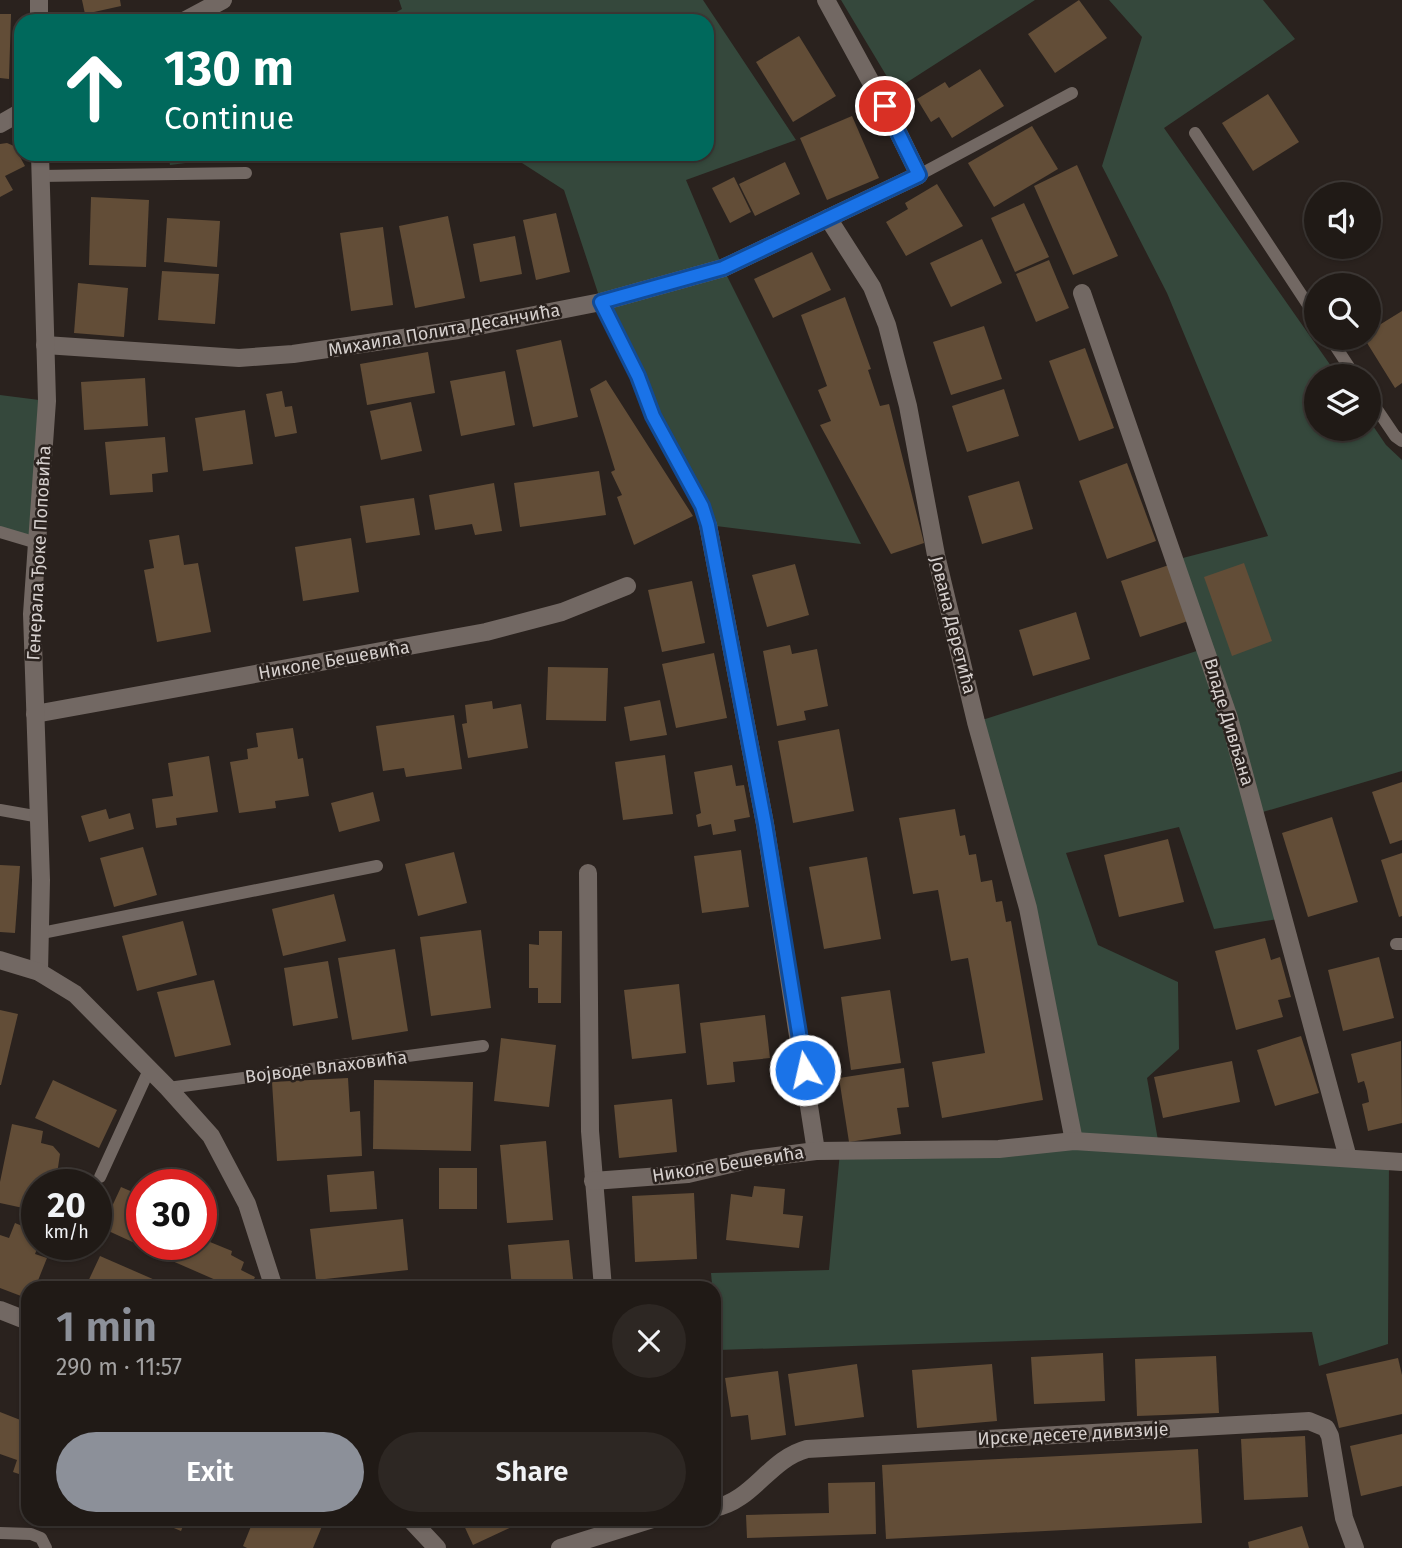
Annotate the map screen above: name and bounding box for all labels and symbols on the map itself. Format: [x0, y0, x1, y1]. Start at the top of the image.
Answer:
pin [855, 76, 915, 136]
street label: Михаила Полита Десанчића [326, 299, 562, 361]
street label: Генерала Ђоке Поповића [22, 445, 56, 661]
street label: Јована Деретића [925, 554, 981, 696]
street label: Николе Бешевића [257, 636, 411, 684]
street label: Владе Дивљана [1199, 656, 1259, 788]
position arrow [768, 1033, 842, 1107]
street label: Војводе Влаховића [244, 1046, 408, 1088]
street label: Николе Бешевића [651, 1141, 805, 1187]
speed limit sign: 30 [126, 1169, 217, 1260]
street label: Ирске десете дивизије [977, 1418, 1169, 1450]

